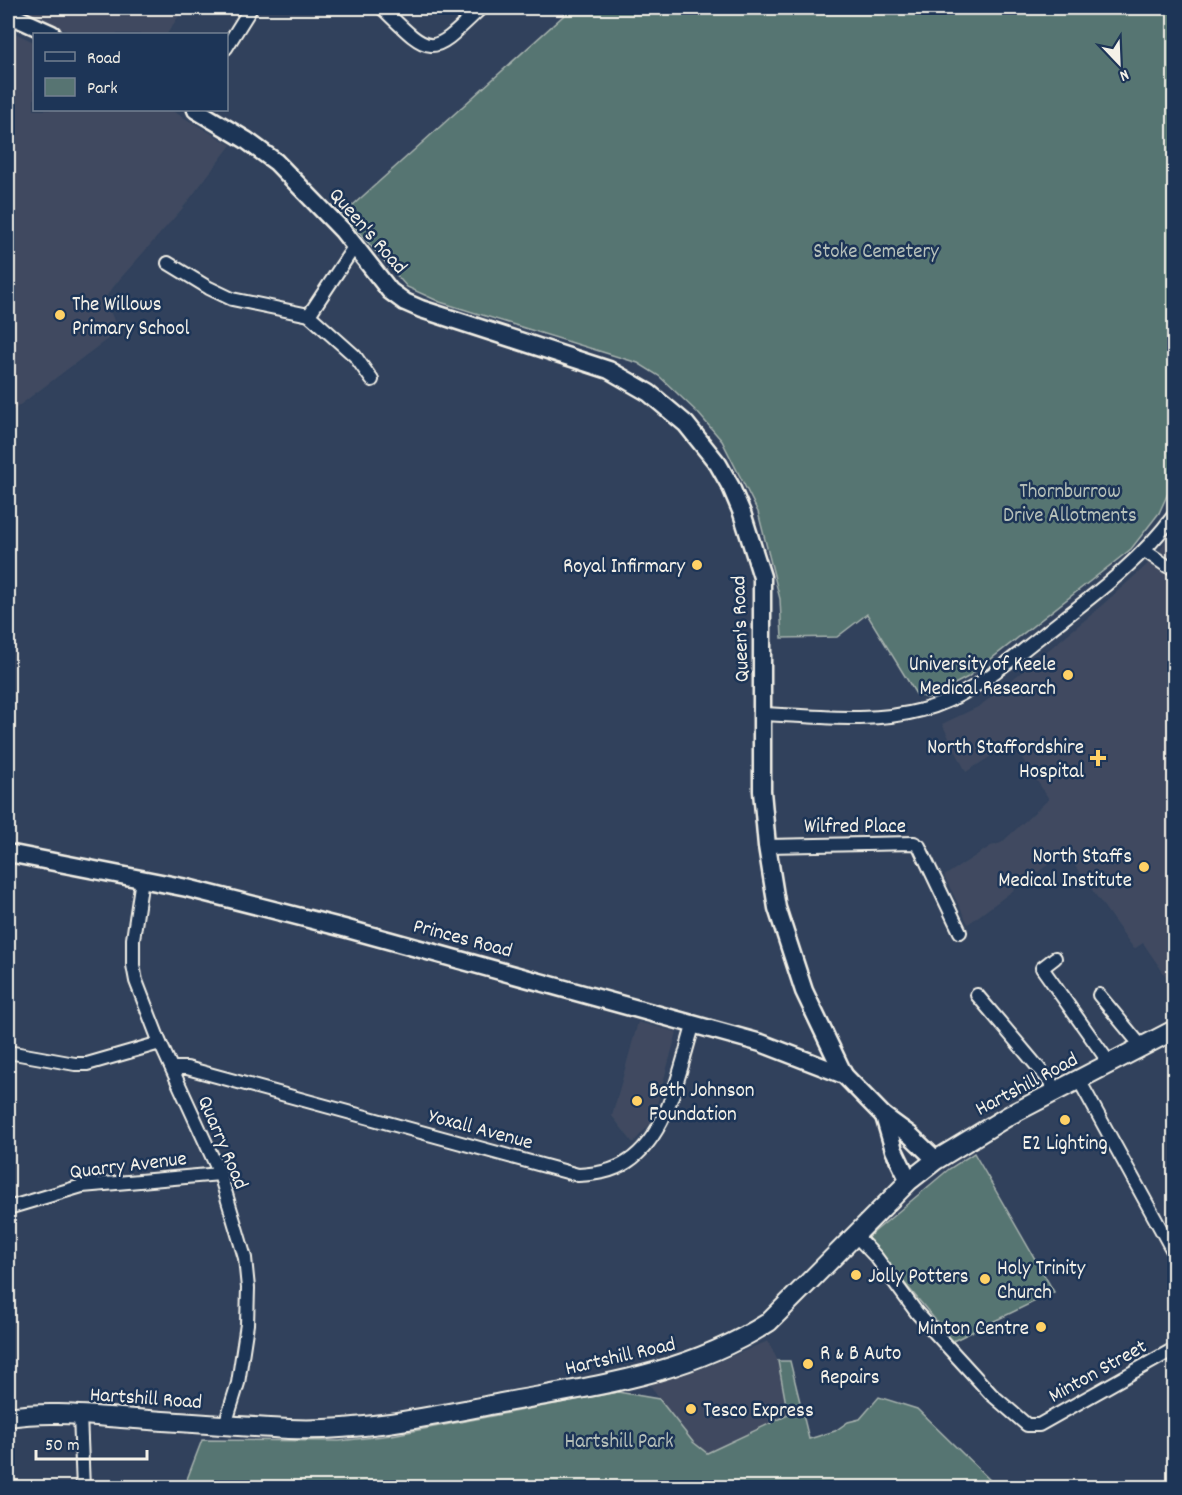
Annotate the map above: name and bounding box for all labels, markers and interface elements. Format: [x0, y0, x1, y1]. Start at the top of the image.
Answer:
legend [33, 33, 228, 111]
north arrow [1089, 33, 1149, 93]
text: Road [87, 47, 121, 72]
text: N [1116, 62, 1132, 87]
text: Park [87, 77, 118, 102]
street label: Queen's Road [320, 182, 413, 282]
park label: Stoke Cemetery [813, 238, 939, 268]
place label: The Willows Primary School [72, 291, 190, 345]
marker: The Willows Primary School [53, 308, 67, 322]
park label: Thornburrow Drive Allotments [1003, 478, 1137, 532]
place label: Royal Infirmary [563, 553, 685, 583]
marker: Royal Infirmary [690, 558, 704, 572]
street label: Queen's Road [725, 575, 759, 683]
place label: University of Keele Medical Research [909, 651, 1056, 705]
marker: University of Keele Medical Research [1061, 668, 1075, 682]
place label: North Staffordshire Hospital [927, 734, 1084, 788]
marker: North Staffordshire Hospital [1089, 749, 1107, 767]
street label: Wilfred Place [804, 813, 906, 843]
place label: North Staffs Medical Institute [998, 843, 1132, 897]
marker: North Staffs Medical Institute [1137, 860, 1151, 874]
street label: Princes Road [409, 912, 515, 968]
street label: Hartshill Road [971, 1046, 1084, 1125]
place label: Beth Johnson Foundation [649, 1077, 755, 1131]
street label: Quarry Road [188, 1092, 254, 1195]
marker: Beth Johnson Foundation [630, 1094, 644, 1108]
street label: Yoxall Avenue [425, 1103, 536, 1159]
marker: E2 Lighting [1058, 1113, 1072, 1127]
place label: E2 Lighting [1022, 1130, 1108, 1160]
street label: Quarry Avenue [68, 1145, 189, 1189]
place label: Holy Trinity Church [997, 1255, 1086, 1309]
place label: Jolly Potters [868, 1263, 969, 1293]
marker: Jolly Potters [849, 1268, 863, 1282]
marker: Holy Trinity Church [978, 1272, 992, 1286]
place label: Minton Centre [917, 1315, 1029, 1345]
marker: Minton Centre [1034, 1320, 1048, 1334]
street label: Hartshill Road [562, 1331, 679, 1385]
street label: Minton Street [1044, 1333, 1153, 1412]
place label: R & B Auto Repairs [820, 1340, 901, 1394]
marker: R & B Auto Repairs [801, 1357, 815, 1371]
street label: Hartshill Road [89, 1381, 203, 1419]
place label: Tesco Express [703, 1397, 814, 1427]
marker: Tesco Express [684, 1402, 698, 1416]
scale bar [36, 1423, 147, 1461]
park label: Hartshill Park [564, 1428, 674, 1458]
text: 50 m [45, 1434, 80, 1459]

